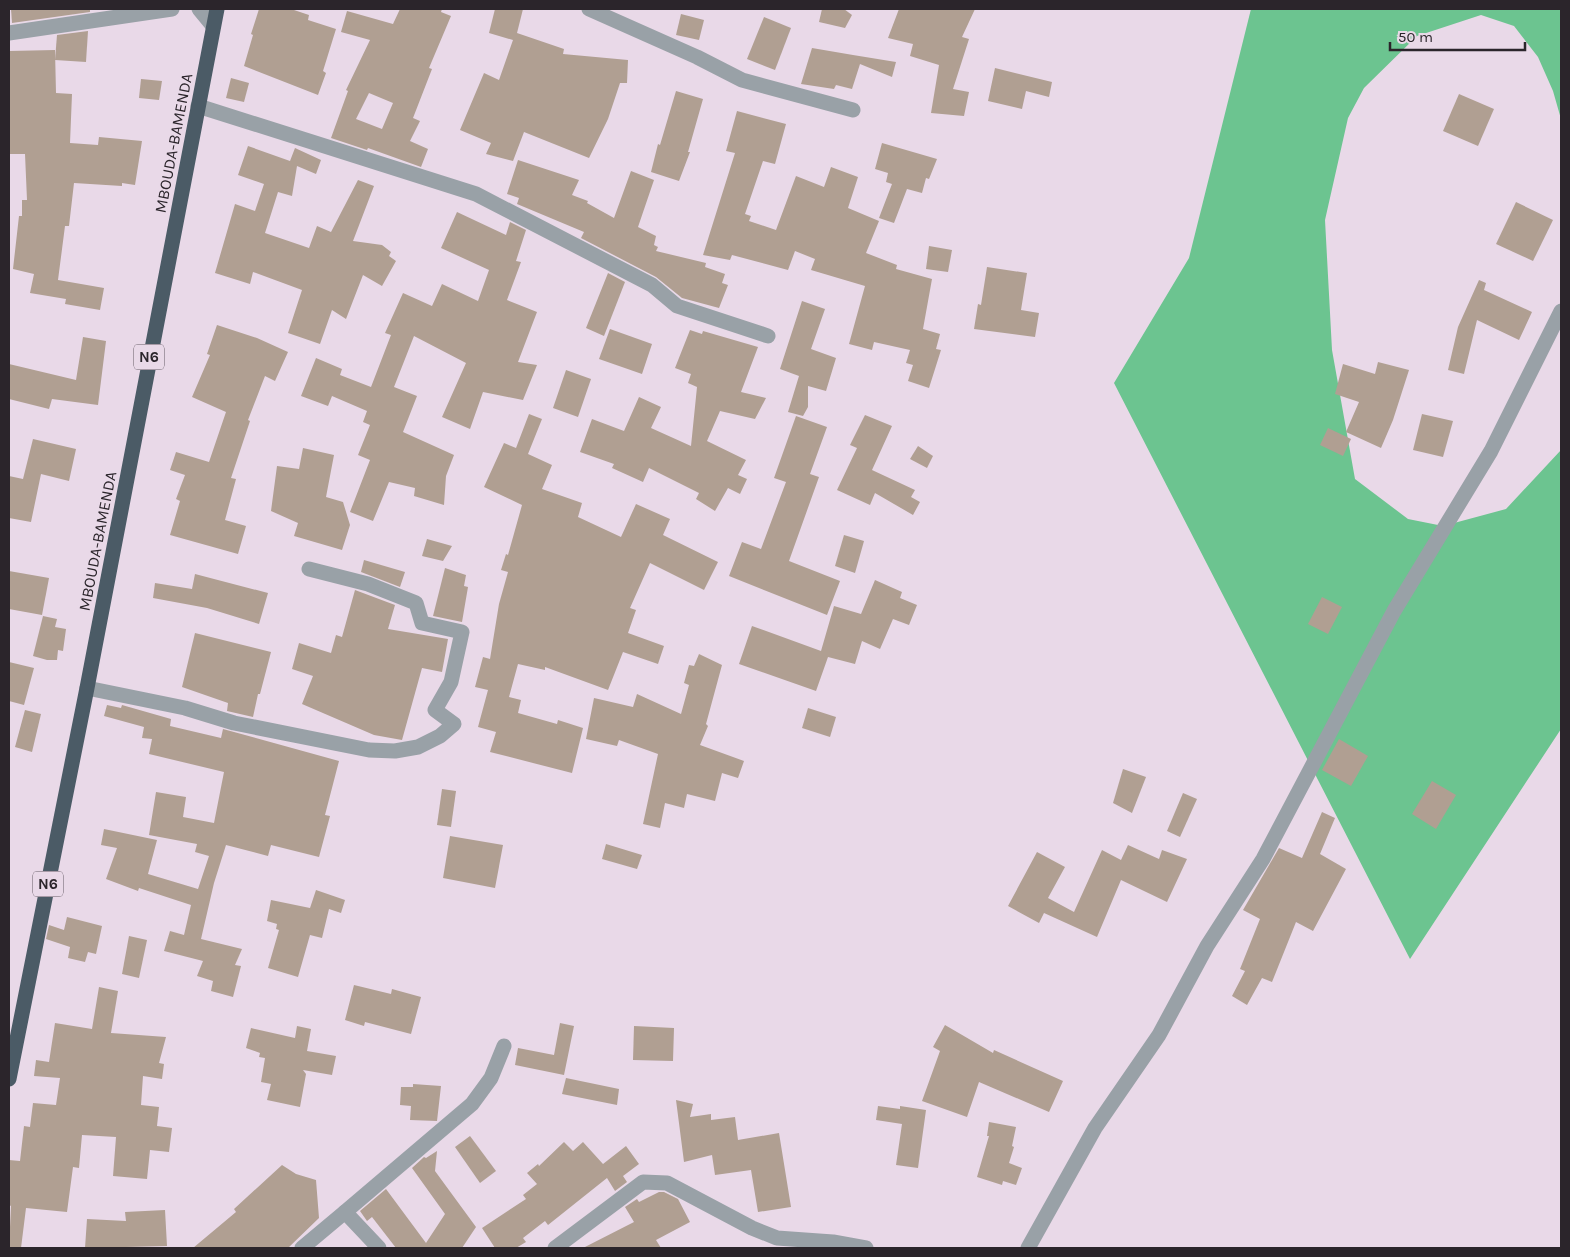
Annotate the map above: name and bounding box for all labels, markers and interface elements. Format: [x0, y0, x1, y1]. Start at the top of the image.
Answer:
scale bar [1390, 20, 1525, 52]
text: 50 m [1398, 28, 1433, 46]
street label: MBOUDA-BAMENDA [151, 72, 196, 215]
road number: N6 [134, 344, 164, 370]
street label: MBOUDA-BAMENDA [75, 470, 120, 613]
road number: N6 [33, 872, 63, 896]

